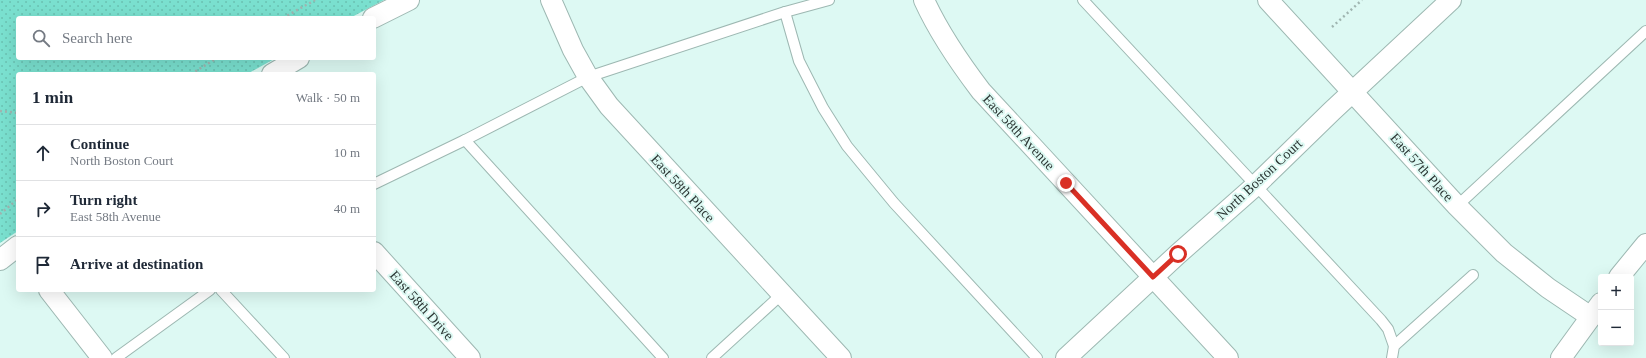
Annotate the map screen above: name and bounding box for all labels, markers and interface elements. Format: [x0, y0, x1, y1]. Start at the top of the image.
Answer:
search box [16, 16, 376, 60]
icon: search [30, 27, 52, 49]
text: Search here [62, 30, 132, 46]
text: 1 min [32, 88, 73, 107]
text: Walk · 50 m [296, 90, 360, 105]
street label: East 58th Avenue [980, 91, 1057, 173]
street label: East 57th Place [1387, 130, 1456, 204]
text: Continue [70, 136, 129, 152]
street label: North Boston Court [1214, 136, 1305, 223]
icon: ahead [32, 142, 54, 164]
text: 10 m [334, 145, 360, 160]
street label: East 58th Place [648, 152, 718, 225]
text: North Boston Court [70, 153, 173, 168]
route end [1057, 174, 1075, 192]
text: Turn right [70, 192, 137, 208]
icon: right [32, 198, 54, 220]
text: 40 m [334, 201, 360, 216]
text: East 58th Avenue [70, 209, 161, 224]
route start [1169, 245, 1187, 263]
icon: arrive [32, 254, 54, 276]
text: Arrive at destination [70, 256, 203, 272]
street label: East 58th Drive [387, 268, 457, 343]
map controls [1598, 274, 1634, 346]
button: + [1598, 274, 1634, 310]
button: − [1598, 310, 1634, 346]

